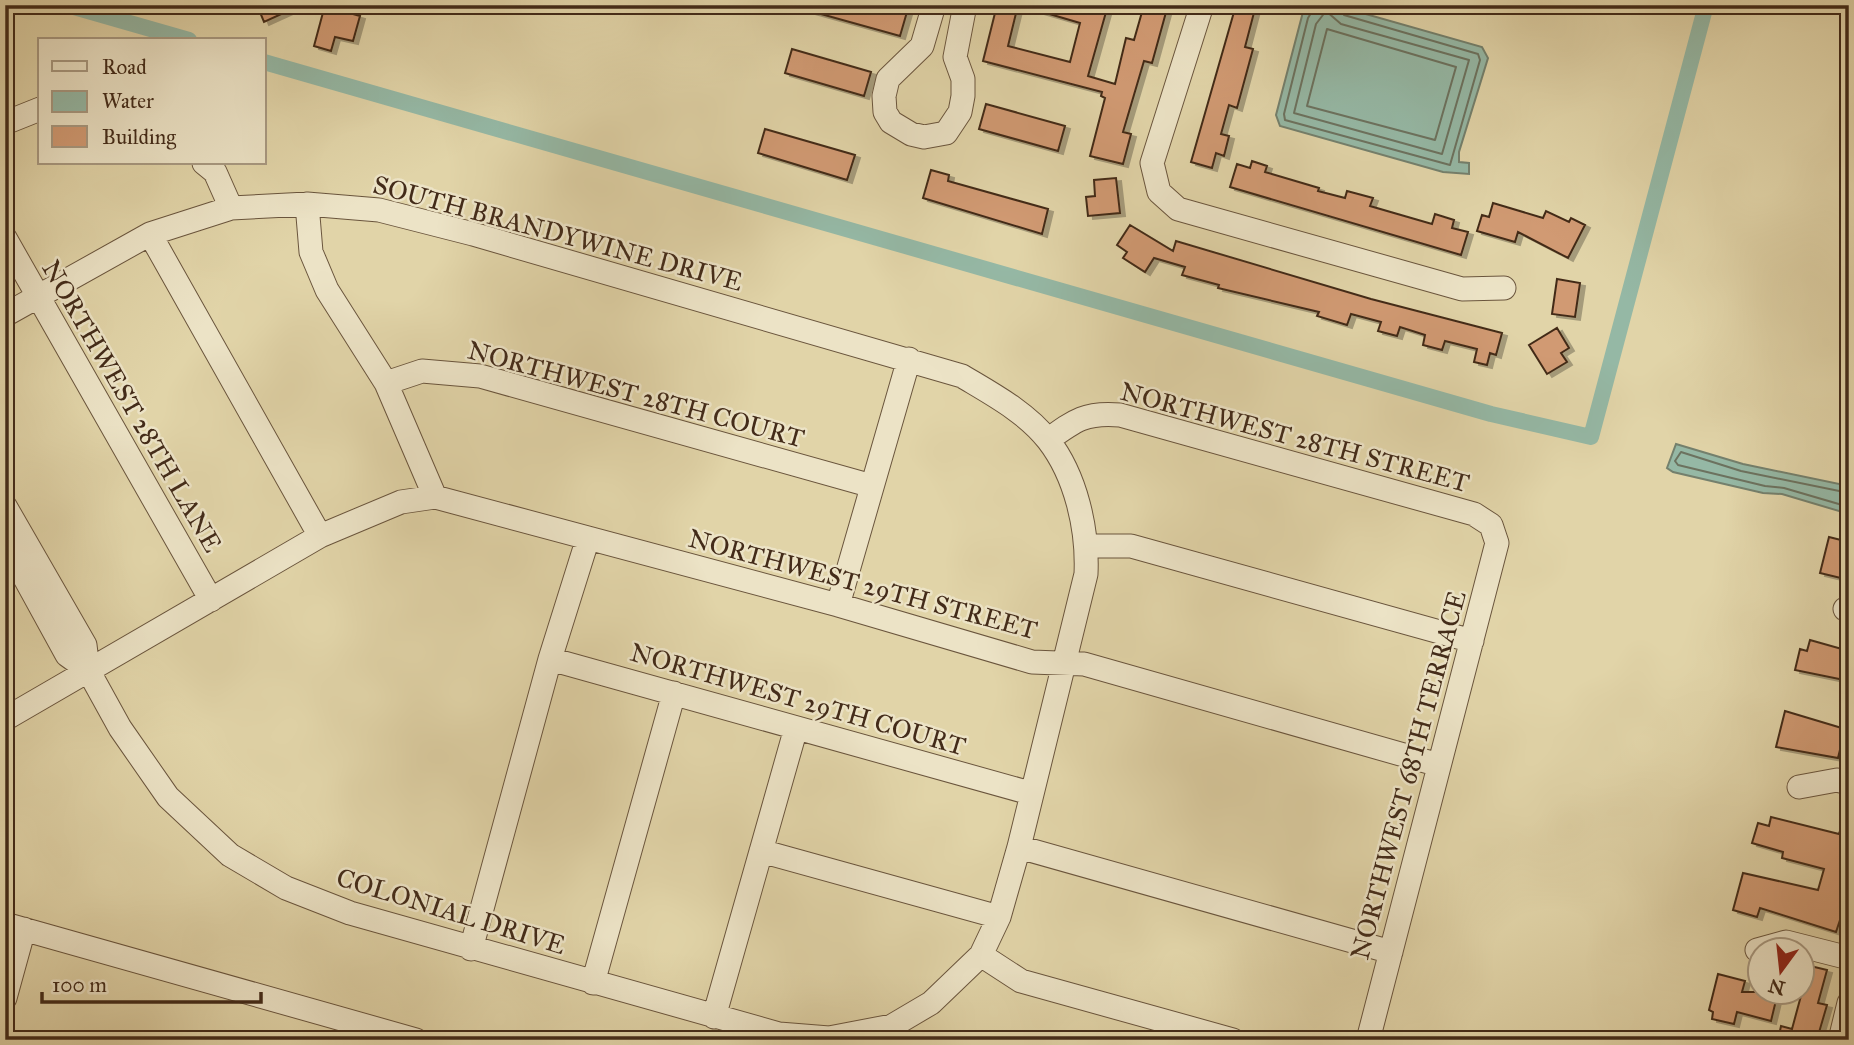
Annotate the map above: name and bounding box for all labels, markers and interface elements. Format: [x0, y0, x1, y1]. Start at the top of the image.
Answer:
legend [38, 38, 266, 164]
text: Road [102, 54, 147, 80]
text: Water [102, 88, 154, 114]
text: Building [102, 124, 176, 150]
street label: SOUTH BRANDYWINE DRIVE [370, 168, 746, 298]
street label: NORTHWEST 28TH LANE [35, 254, 229, 558]
street label: NORTHWEST 28TH COURT [464, 334, 808, 454]
street label: NORTHWEST 28TH STREET [1117, 375, 1473, 499]
street label: NORTHWEST 29TH STREET [685, 522, 1041, 646]
street label: NORTHWEST 68TH TERRACE [1343, 587, 1473, 963]
street label: NORTHWEST 29TH COURT [627, 636, 970, 762]
street label: COLONIAL DRIVE [333, 861, 569, 961]
north arrow [1745, 936, 1815, 1006]
scale bar [42, 961, 261, 1005]
text: 100 m [52, 972, 107, 998]
text: N [1766, 974, 1787, 1000]

